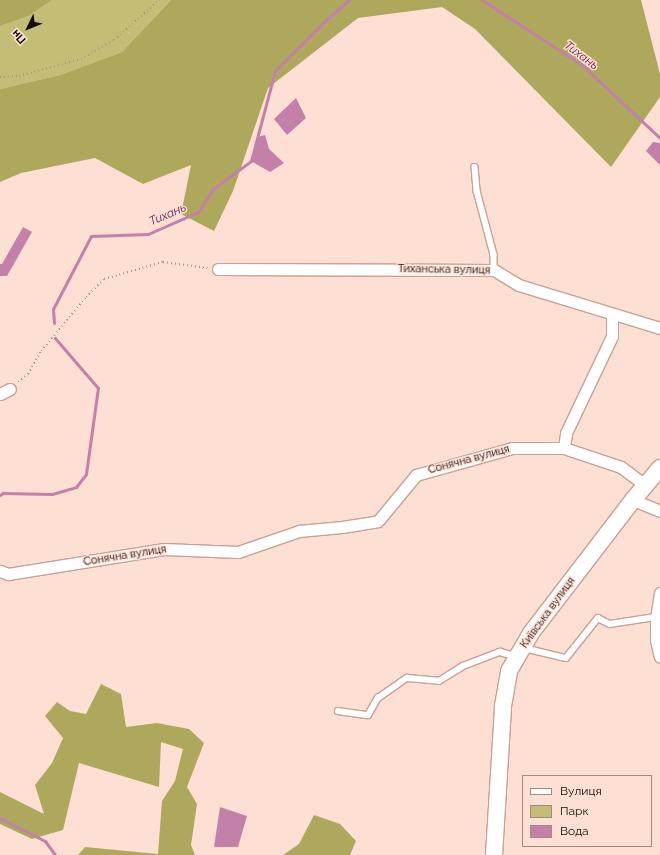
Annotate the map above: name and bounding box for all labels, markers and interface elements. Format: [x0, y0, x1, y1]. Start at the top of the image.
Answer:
north arrow [8, 8, 48, 48]
text: Пн [9, 27, 29, 46]
water label: Тихань [561, 39, 601, 73]
water label: Тихань [147, 201, 189, 229]
street label: Тиханська вулиця [398, 263, 490, 277]
street label: Сонячна вулиця [427, 443, 511, 477]
street label: Сонячна вулиця [83, 543, 167, 569]
street label: Київська вулиця [518, 575, 578, 651]
legend [522, 775, 652, 847]
text: Вулиця [560, 784, 602, 798]
text: Парк [560, 804, 589, 818]
text: Вода [560, 824, 589, 838]

